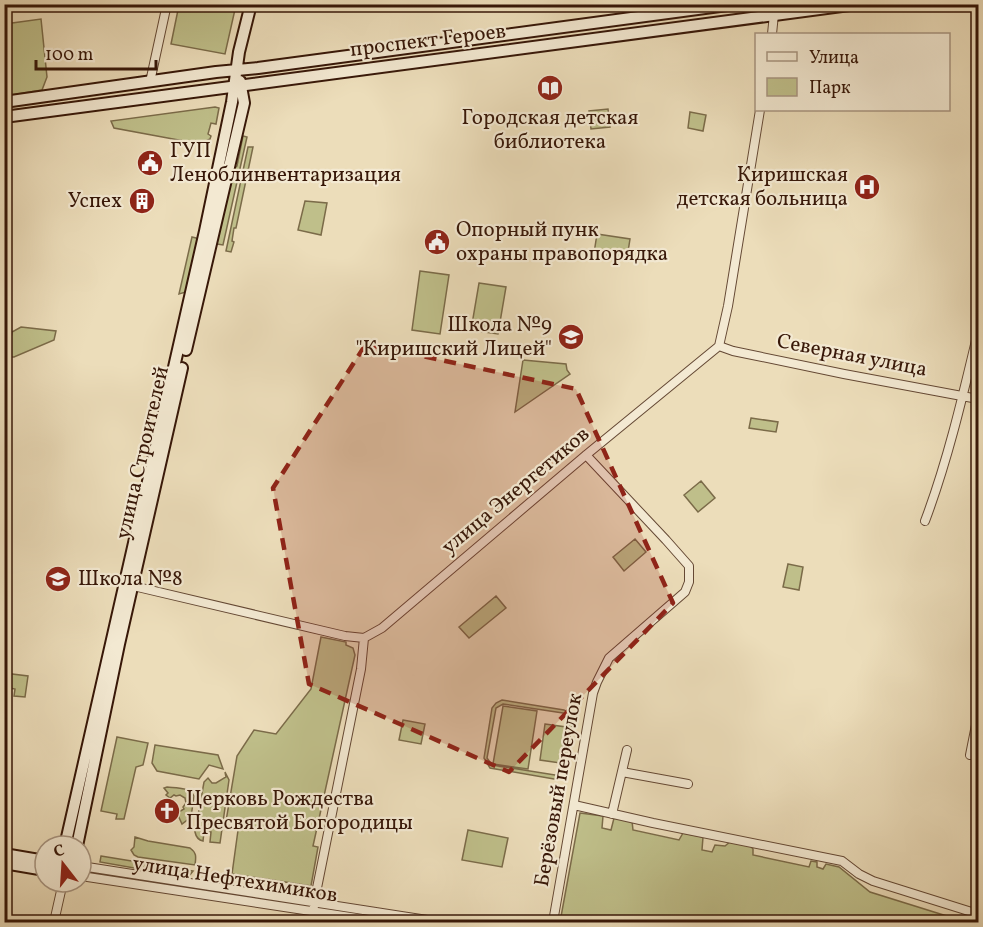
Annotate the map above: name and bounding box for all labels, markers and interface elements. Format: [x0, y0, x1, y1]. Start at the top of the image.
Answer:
street label: проспект Героев [348, 17, 508, 65]
scale bar [36, 33, 156, 71]
legend [755, 33, 950, 111]
text: 100 m [45, 43, 94, 68]
text: Улица [809, 46, 859, 71]
library icon: Городская детская библиотека [535, 73, 565, 103]
text: Парк [809, 76, 851, 101]
place label: Городская детская библиотека [462, 104, 639, 157]
place label: ГУП Леноблинвентаризация [170, 137, 401, 190]
public building icon: ГУП Леноблинвентаризация [135, 148, 165, 178]
place label: Киришская детская больница [677, 161, 848, 214]
hospital icon: Киришская детская больница [852, 172, 882, 202]
building icon: Успех [127, 186, 157, 216]
place label: Успех [68, 187, 122, 216]
place label: Опорный пунк охраны правопорядка [456, 216, 668, 269]
public building icon: Опорный пунк охраны правопорядка [422, 227, 452, 257]
place label: Школа №9 "Киришский Лицей" [356, 311, 552, 364]
school or university icon: Школа №9 "Киришский Лицей" [556, 322, 586, 352]
street label: Северная улица [774, 327, 930, 385]
street label: улица Строителей [109, 363, 177, 542]
street label: улица Энергетиков [436, 420, 596, 562]
school or university icon: Школа №8 [43, 564, 73, 594]
place label: Школа №8 [78, 565, 183, 594]
street label: Берёзовый переулок [528, 691, 590, 889]
place label: Церковь Рождества Пресвятой Богородицы [186, 785, 413, 838]
church icon: Церковь Рождества Пресвятой Богородицы [152, 796, 182, 826]
north arrow [33, 834, 93, 894]
text: С [51, 840, 67, 864]
street label: улица Нефтехимиков [130, 849, 340, 911]

